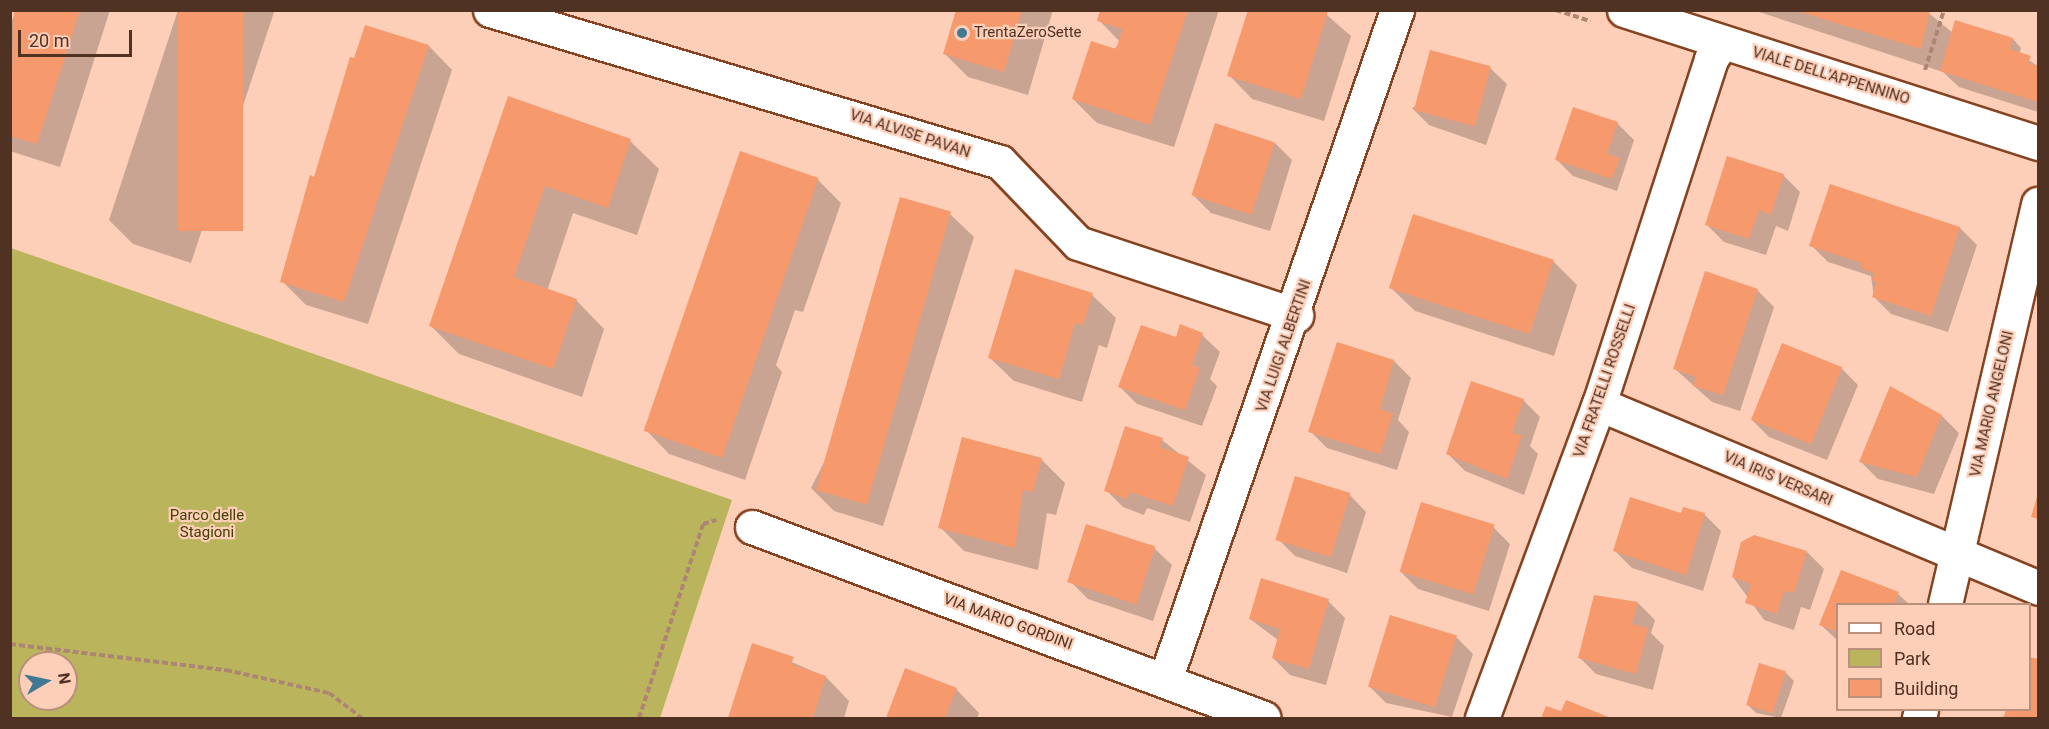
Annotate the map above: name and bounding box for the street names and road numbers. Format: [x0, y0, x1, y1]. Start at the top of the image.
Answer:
street label: VIALE DELL'APPENNINO [1750, 43, 1912, 109]
street label: VIA ALVISE PAVAN [847, 106, 973, 162]
street label: VIA LUIGI ALBERTINI [1253, 277, 1315, 415]
street label: VIA FRATELLI ROSSELLI [1570, 302, 1640, 460]
street label: VIA MARIO ANGELONI [1966, 329, 2018, 479]
street label: VIA IRIS VERSARI [1721, 448, 1835, 510]
street label: VIA MARIO GORDINI [941, 590, 1075, 654]

